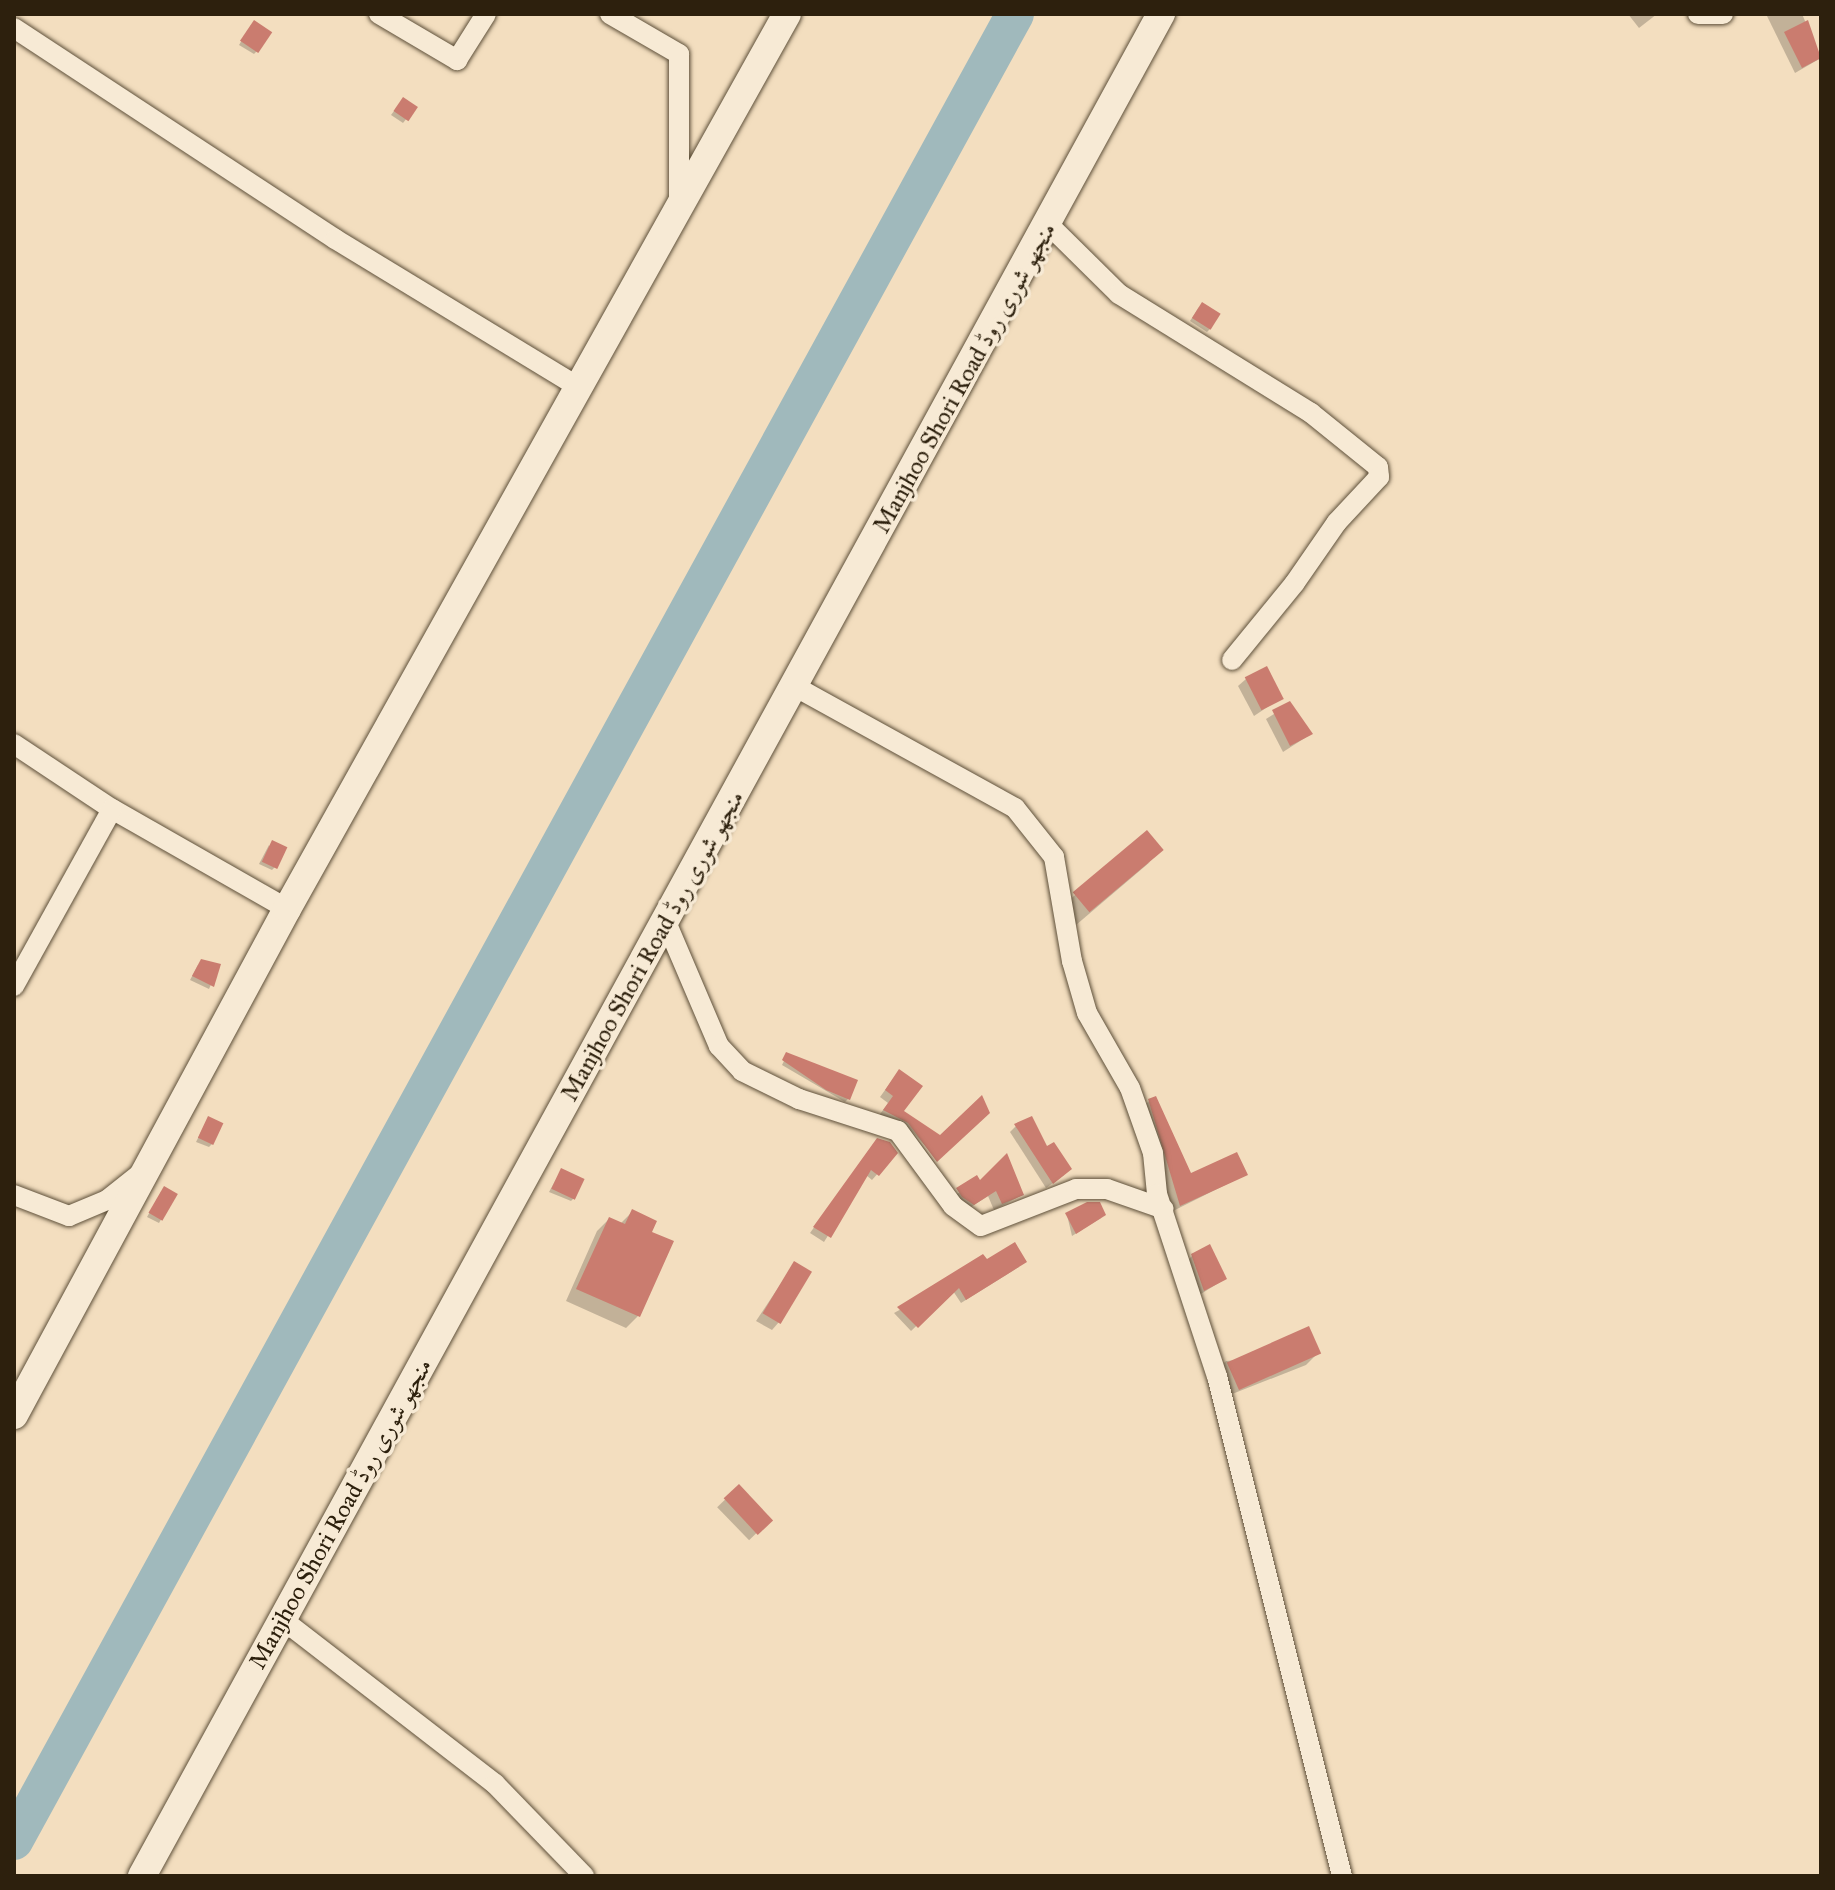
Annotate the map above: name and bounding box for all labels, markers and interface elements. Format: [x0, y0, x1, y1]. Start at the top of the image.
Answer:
street label: Manjhoo Shori Road منجھو شوری روڈ [867, 218, 1063, 538]
street label: Manjhoo Shori Road منجھو شوری روڈ [555, 786, 751, 1106]
street label: Manjhoo Shori Road منجھو شوری روڈ [243, 1354, 439, 1674]

